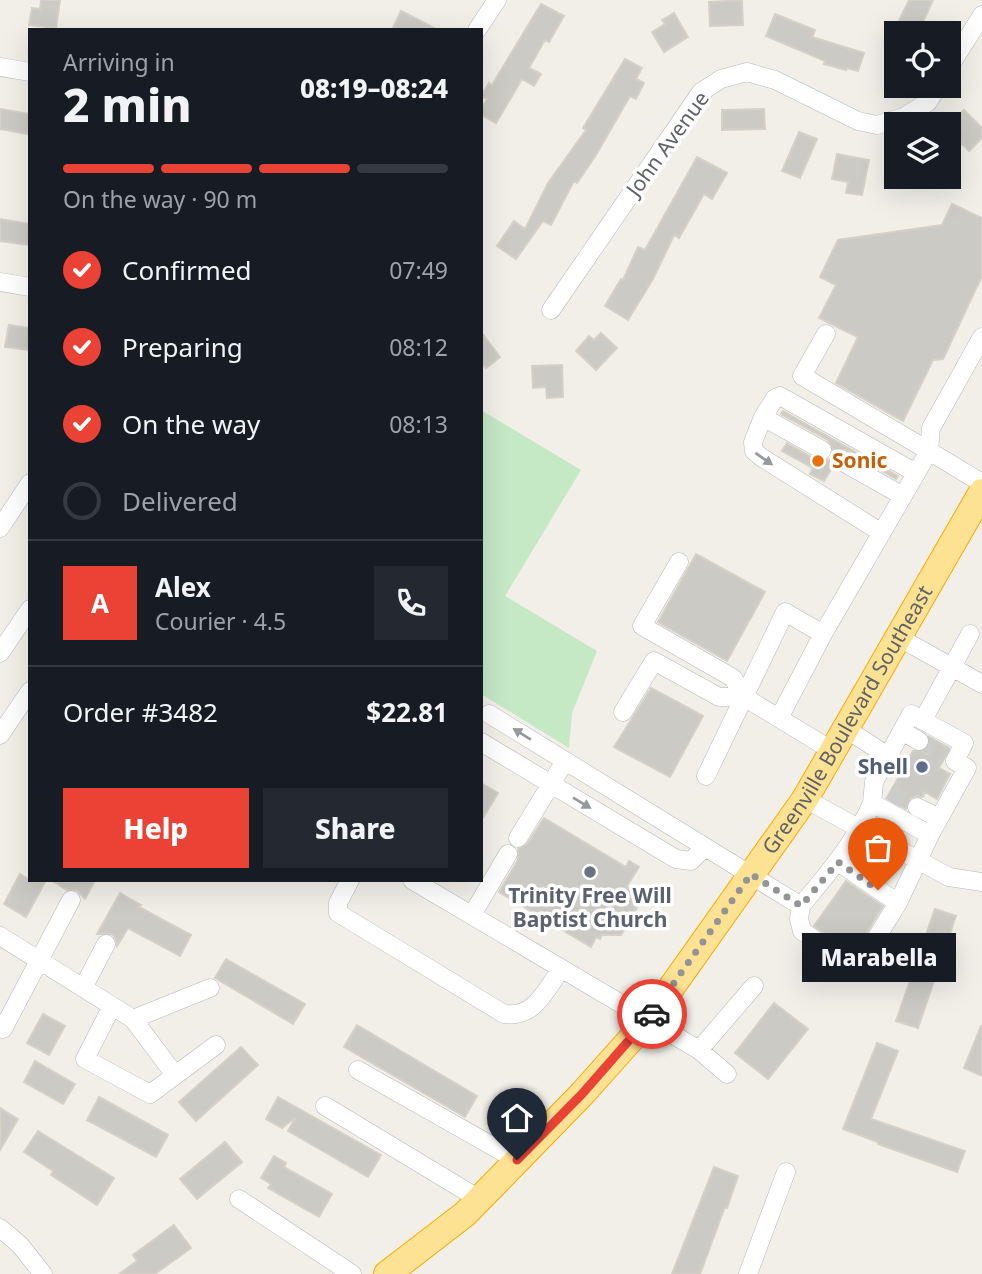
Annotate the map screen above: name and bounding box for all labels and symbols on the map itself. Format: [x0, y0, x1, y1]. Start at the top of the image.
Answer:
street label: John Avenue [618, 85, 715, 203]
place label: Sonic [832, 446, 888, 474]
one-way arrow [755, 452, 773, 466]
marker: Sonic [810, 453, 826, 469]
street label: Greenville Boulevard Southeast [755, 580, 938, 859]
one-way arrow [512, 727, 532, 740]
place label: Shell [858, 752, 908, 780]
marker: Shell [914, 759, 930, 775]
one-way arrow [572, 796, 591, 809]
pin [848, 818, 908, 890]
marker: Trinity Free Will Baptist Church [582, 864, 598, 880]
place label: Trinity Free Will Baptist Church [508, 881, 672, 933]
callout: Marabella [801, 932, 955, 981]
courier [617, 979, 687, 1049]
pin [487, 1088, 547, 1160]

